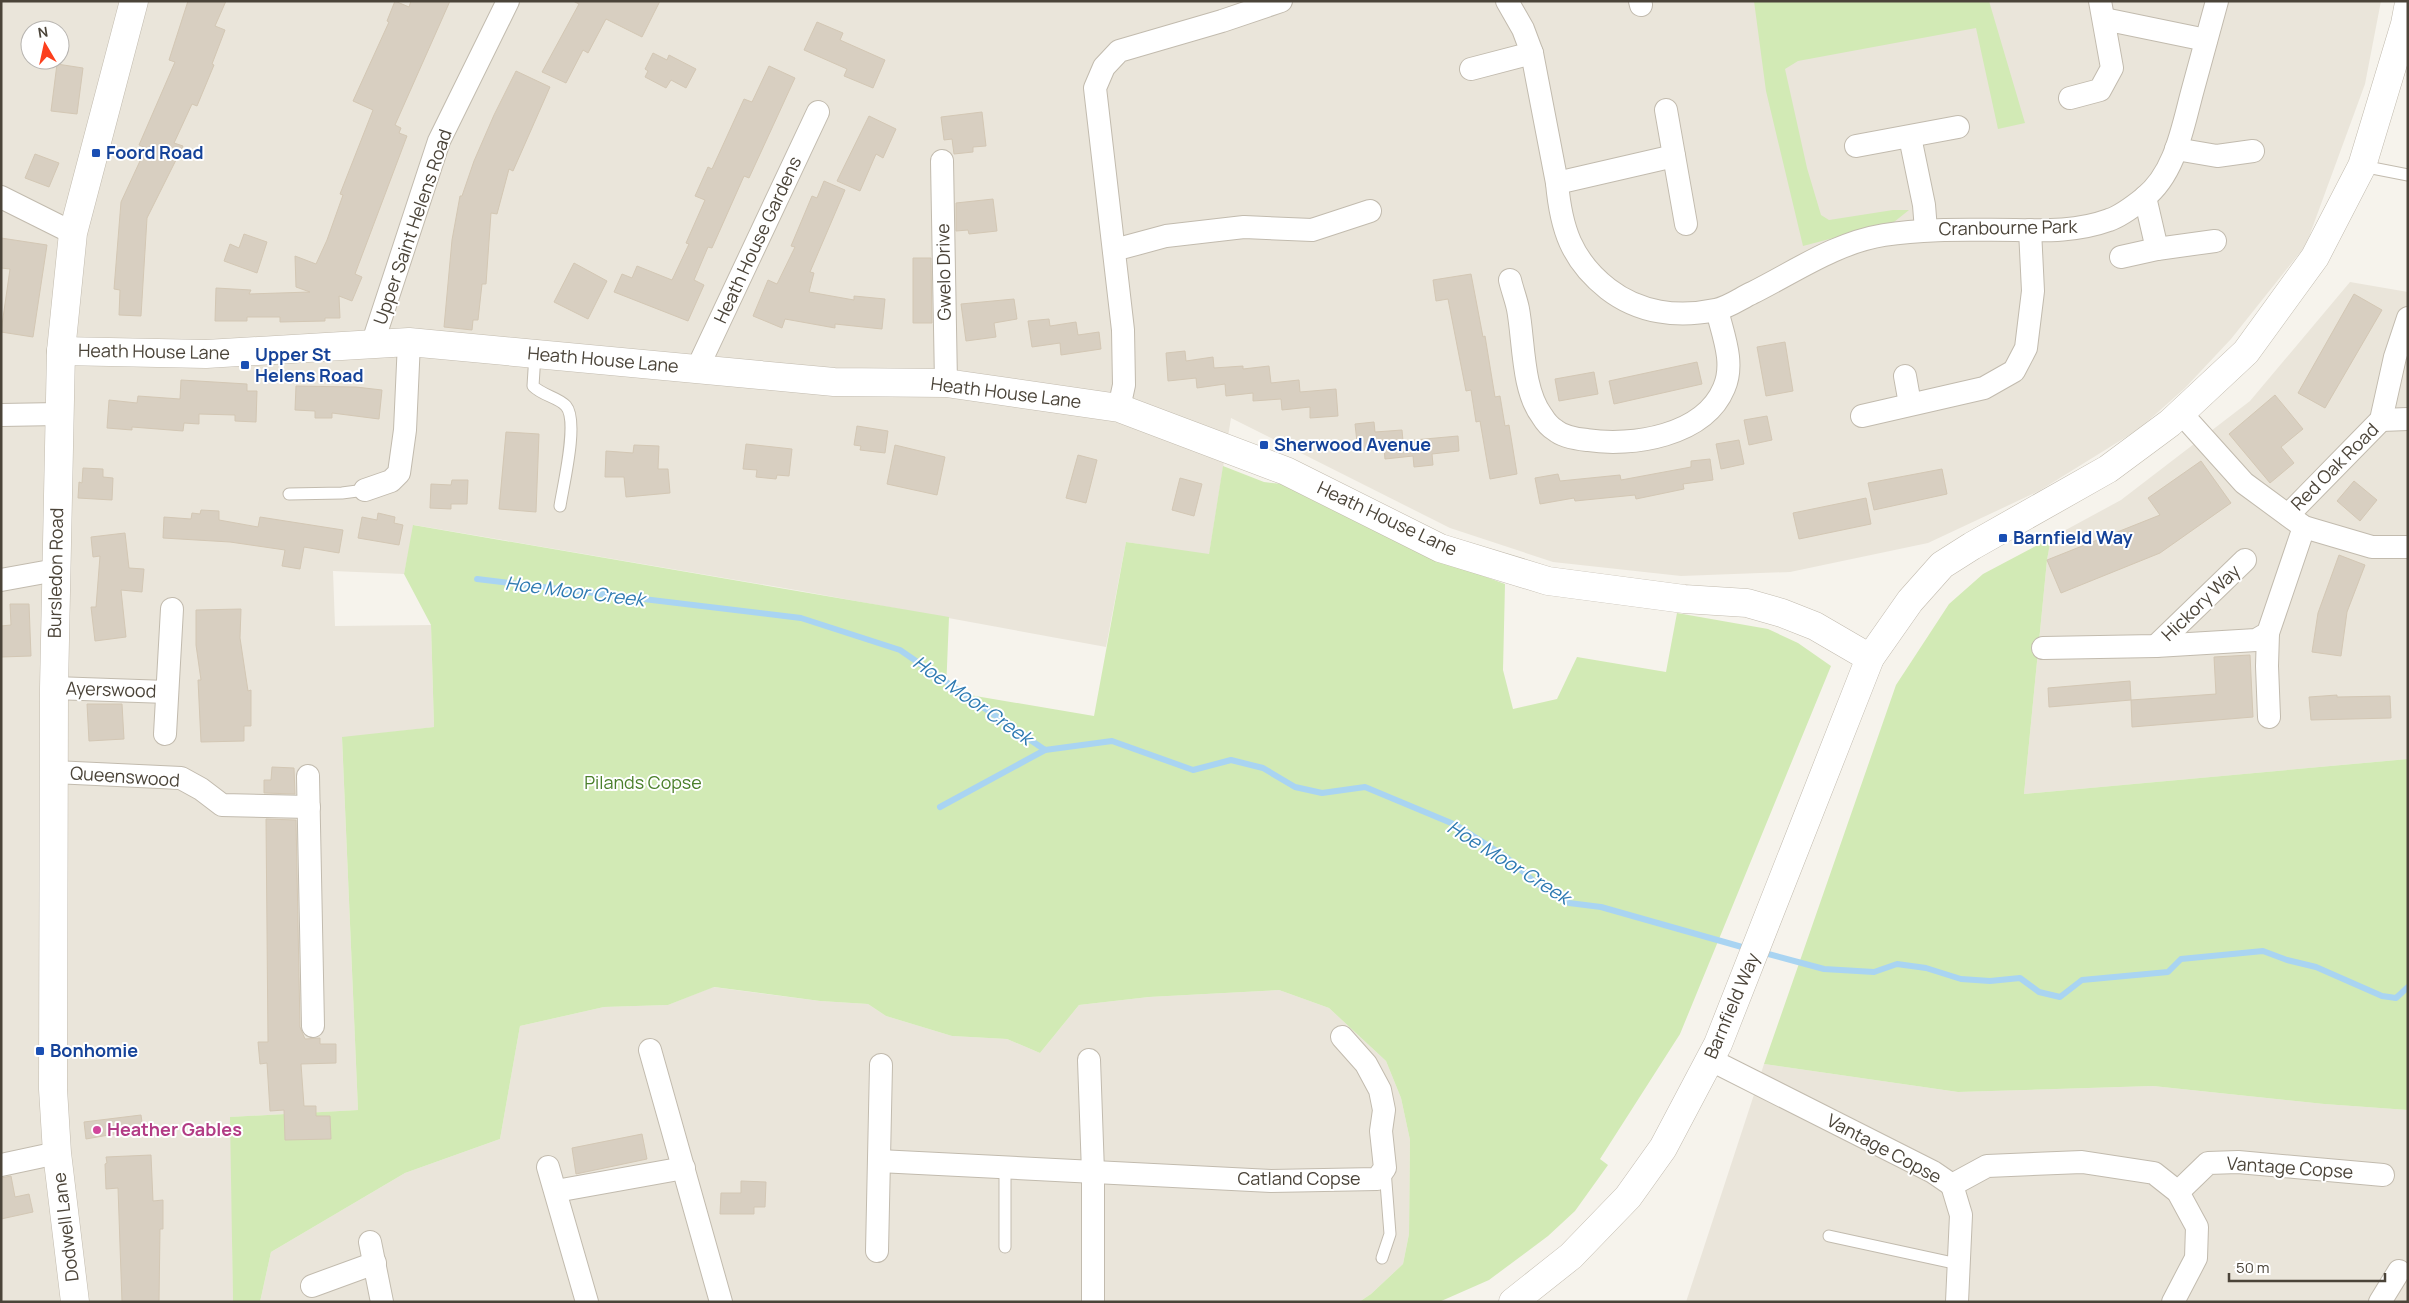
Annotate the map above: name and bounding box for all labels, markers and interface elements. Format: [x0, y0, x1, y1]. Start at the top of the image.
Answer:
north arrow [20, 20, 70, 70]
text: N [36, 21, 49, 42]
street label: Upper Saint Helens Road [367, 126, 457, 328]
place label: Foord Road [106, 140, 204, 164]
marker: Foord Road [90, 147, 102, 159]
street label: Heath House Gardens [708, 152, 806, 327]
street label: Cranbourne Park [1938, 214, 2079, 240]
street label: Gwelo Drive [930, 223, 956, 321]
street label: Heath House Lane [78, 338, 230, 364]
street label: Heath House Lane [526, 340, 680, 378]
place label: Upper St Helens Road [255, 342, 364, 387]
marker: Upper St Helens Road [239, 359, 251, 371]
street label: Heath House Lane [929, 371, 1083, 413]
street label: Red Oak Road [2285, 417, 2383, 515]
place label: Sherwood Avenue [1274, 432, 1431, 456]
marker: Sherwood Avenue [1258, 439, 1270, 451]
street label: Heath House Lane [1314, 475, 1461, 561]
street label: Bursledon Road [42, 508, 68, 638]
place label: Barnfield Way [2013, 525, 2133, 549]
marker: Barnfield Way [1997, 532, 2009, 544]
street label: Hickory Way [2156, 558, 2245, 646]
water label: Hoe Moor Creek [504, 570, 649, 613]
water label: Hoe Moor Creek [908, 649, 1040, 752]
street label: Ayerswood [65, 675, 157, 703]
street label: Queenswood [70, 760, 181, 792]
park label: Pilands Copse [584, 770, 702, 794]
water label: Hoe Moor Creek [1443, 814, 1577, 912]
street label: Barnfield Way [1698, 948, 1764, 1062]
place label: Bonhomie [50, 1038, 138, 1062]
marker: Bonhomie [34, 1045, 46, 1057]
street label: Vantage Copse [1823, 1108, 1946, 1188]
place label: Heather Gables [107, 1117, 242, 1141]
marker: Heather Gables [91, 1124, 103, 1136]
street label: Vantage Copse [2226, 1151, 2354, 1183]
street label: Catland Copse [1237, 1166, 1361, 1190]
street label: Dodwell Lane [46, 1171, 84, 1283]
scale bar [2229, 1250, 2385, 1282]
text: 50 m [2236, 1257, 2270, 1278]

